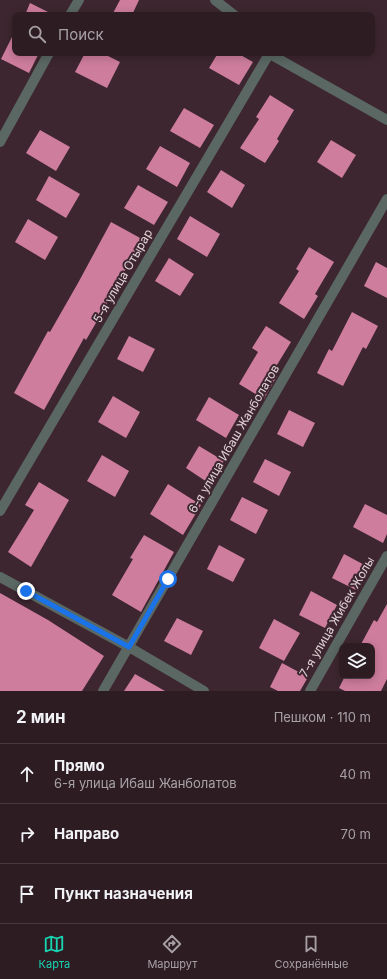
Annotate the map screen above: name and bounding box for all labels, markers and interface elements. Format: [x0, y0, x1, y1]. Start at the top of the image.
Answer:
search box [12, 12, 375, 56]
icon: search [26, 23, 48, 45]
text: Поиск [58, 25, 104, 44]
street label: 5-я улица Отырар [90, 226, 155, 325]
street label: 6-я улица Ибаш Жанболатов [185, 362, 282, 515]
street label: 7-я улица Жибек Жолы [296, 554, 377, 680]
route start [159, 570, 177, 588]
route end [17, 582, 35, 600]
map controls [339, 643, 375, 679]
button: layers [339, 643, 375, 679]
text: 2 мин [16, 707, 66, 727]
text: Пешком · 110 m [274, 709, 371, 725]
text: Прямо [54, 756, 105, 775]
icon: ahead [16, 763, 38, 785]
text: 40 m [339, 766, 371, 782]
text: 6-я улица Ибаш Жанболатов [54, 775, 237, 791]
icon: right [16, 823, 38, 845]
text: Направо [54, 824, 119, 843]
text: 70 m [341, 826, 371, 842]
icon: arrive [16, 883, 38, 905]
text: Пункт назначения [54, 884, 193, 903]
tab: Карта [39, 933, 70, 971]
tab: Маршрут [147, 933, 197, 971]
tab: Сохранённые [275, 933, 348, 971]

